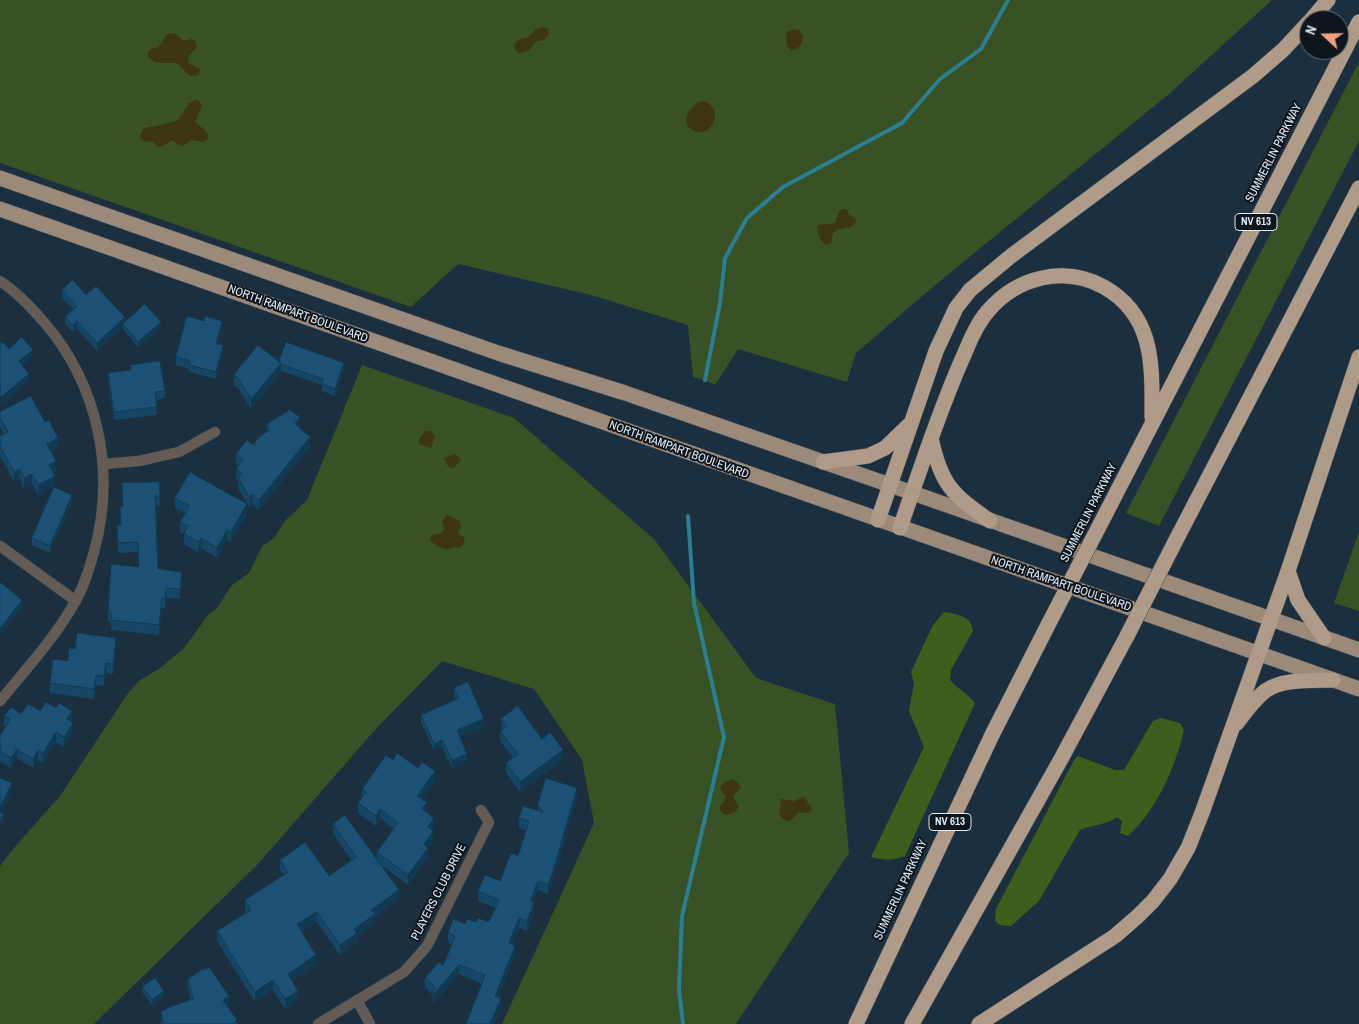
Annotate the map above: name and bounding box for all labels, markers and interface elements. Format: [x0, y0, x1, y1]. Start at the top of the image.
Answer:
north arrow [1299, 10, 1349, 60]
text: N [1301, 23, 1321, 37]
street label: SUMMERLIN PARKWAY [1243, 101, 1305, 205]
road number: NV 613 [1235, 213, 1277, 230]
street label: NORTH RAMPART BOULEVARD [226, 282, 370, 346]
street label: NORTH RAMPART BOULEVARD [607, 418, 751, 482]
street label: SUMMERLIN PARKWAY [1058, 461, 1120, 565]
street label: NORTH RAMPART BOULEVARD [989, 553, 1133, 615]
road number: NV 613 [929, 814, 971, 830]
street label: SUMMERLIN PARKWAY [871, 837, 931, 943]
street label: PLAYERS CLUB DRIVE [408, 841, 470, 943]

